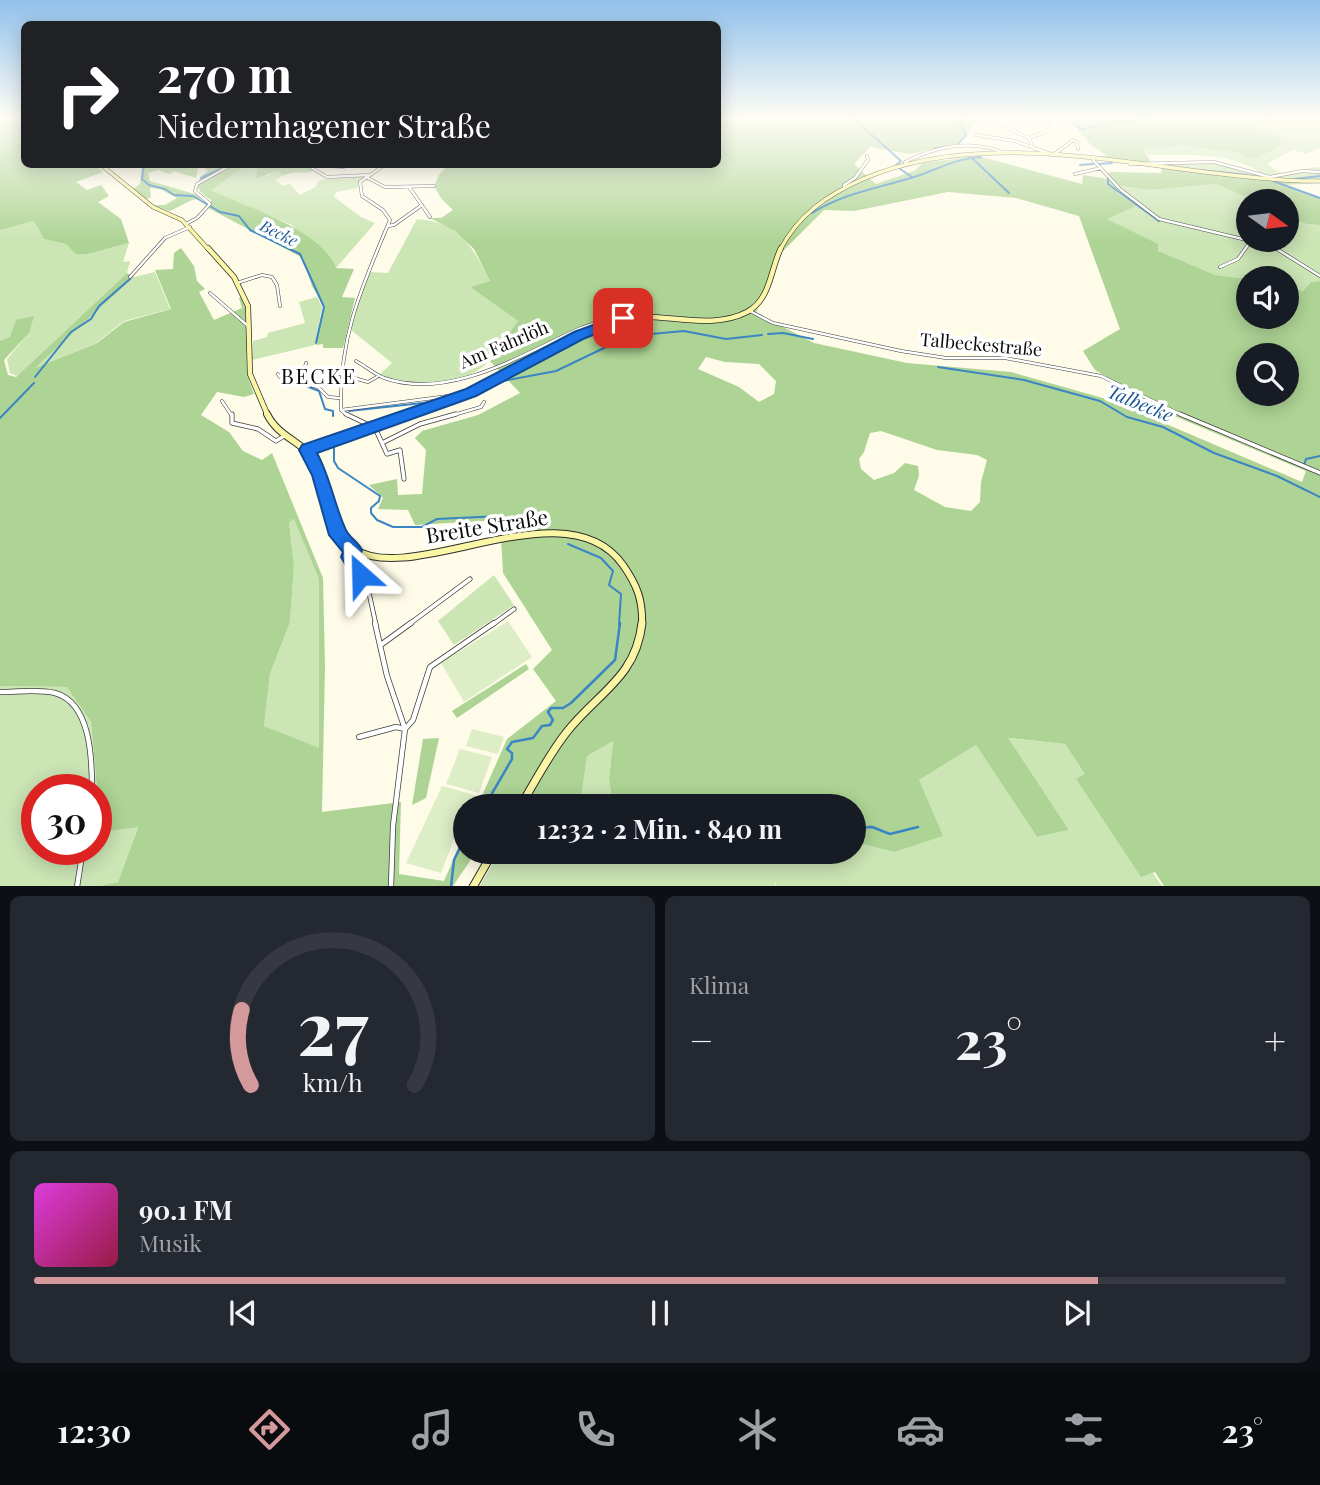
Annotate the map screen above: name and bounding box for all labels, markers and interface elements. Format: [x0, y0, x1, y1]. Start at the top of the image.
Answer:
text: 270 m [157, 40, 292, 105]
icon: right [42, 49, 133, 140]
text: Niedernhagener Straße [157, 103, 491, 146]
north arrow [1236, 189, 1298, 252]
map controls [1236, 189, 1299, 406]
water label: Becke [256, 214, 301, 251]
button: sound [1236, 266, 1299, 329]
pin [593, 288, 653, 348]
icon: arrive [604, 299, 642, 337]
street label: Am Fahrlöh [455, 314, 552, 374]
street label: Talbeckestraße [919, 327, 1043, 361]
button: search [1236, 343, 1299, 406]
district label: BECKE [281, 361, 357, 389]
water label: Talbecke [1103, 377, 1177, 427]
street label: Breite Straße [424, 502, 550, 549]
position arrow [324, 538, 398, 612]
speed limit sign: 30 [21, 774, 112, 865]
text: 12:32 · 2 Min. · 840 m [537, 811, 782, 846]
text: Klima [689, 969, 749, 1000]
text: 27 [297, 976, 369, 1073]
text: 23° [955, 1004, 1022, 1073]
text: − [689, 1014, 714, 1065]
text: + [1264, 1014, 1286, 1065]
text: km/h [303, 1064, 363, 1097]
text: 90.1 FM [139, 1192, 233, 1227]
text: Musik [139, 1227, 202, 1258]
icon: previous [224, 1294, 262, 1332]
icon: pause [641, 1294, 679, 1332]
icon: next [1058, 1294, 1096, 1332]
icon: directions [245, 1405, 294, 1454]
icon: music [408, 1405, 457, 1454]
icon: phone [571, 1405, 620, 1454]
icon: climate [733, 1405, 782, 1454]
icon: car [896, 1405, 945, 1454]
icon: filters [1059, 1405, 1108, 1454]
text: 12:30 [57, 1408, 131, 1451]
text: 23° [1222, 1408, 1263, 1451]

